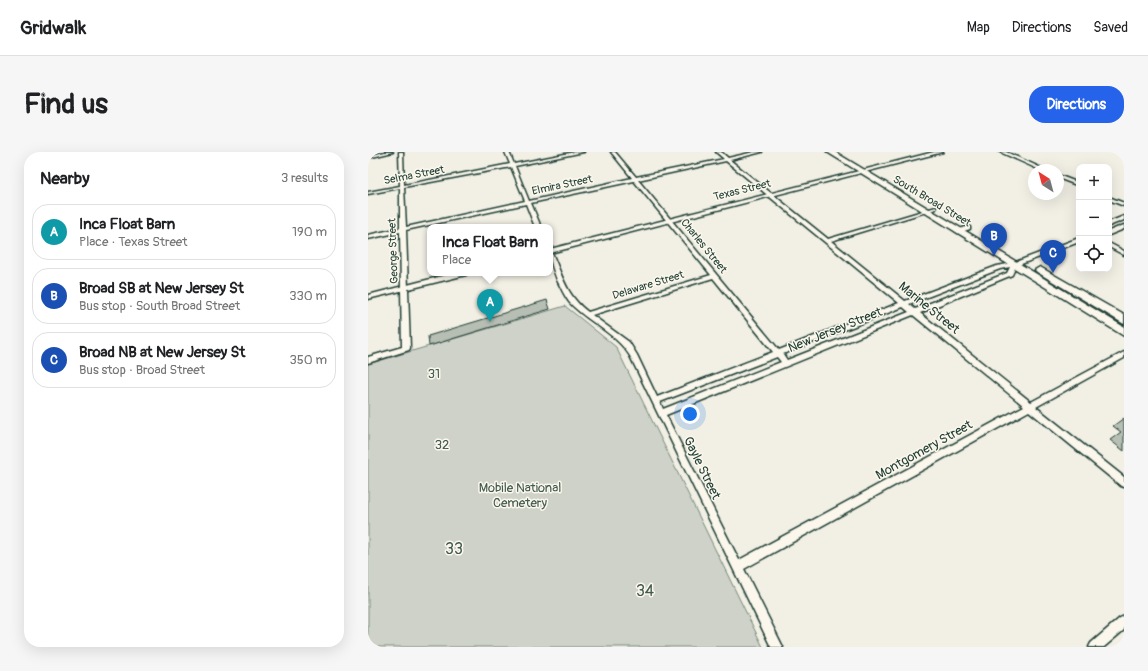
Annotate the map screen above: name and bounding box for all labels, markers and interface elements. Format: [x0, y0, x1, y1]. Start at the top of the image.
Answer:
text: Gridwalk [20, 16, 86, 40]
text: Map [967, 19, 990, 36]
text: Directions [1012, 19, 1071, 36]
text: Saved [1093, 19, 1128, 36]
button: Directions [1029, 86, 1124, 123]
text: Find us [24, 87, 108, 122]
street label: Selma Street [383, 163, 446, 187]
north arrow [1028, 164, 1064, 200]
map controls [1076, 164, 1112, 272]
button: + [1076, 164, 1112, 200]
text: Nearby [40, 168, 89, 189]
text: 3 results [281, 170, 328, 186]
street label: Elmira Street [531, 172, 594, 198]
street label: South Broad Street [891, 173, 974, 230]
street label: Texas Street [712, 176, 773, 203]
button: − [1076, 200, 1112, 236]
text: Inca Float Barn [79, 215, 175, 234]
street label: Charles Street [678, 216, 730, 276]
street label: George Street [385, 217, 401, 284]
pin: B [981, 223, 1007, 256]
text: A [50, 224, 58, 240]
text: 190 m [292, 224, 327, 240]
popup [427, 224, 553, 276]
text: Inca Float Barn [442, 233, 538, 252]
text: Place · Texas Street [79, 234, 187, 250]
button: locate [1076, 236, 1112, 272]
pin: C [1040, 240, 1066, 273]
text: Place [442, 252, 471, 268]
street label: Delaware Street [611, 268, 686, 302]
street label: Marine Street [895, 278, 963, 338]
text: Broad SB at New Jersey St [79, 279, 244, 298]
text: B [50, 288, 58, 304]
text: 330 m [289, 288, 327, 304]
pin: A [477, 289, 503, 322]
text: Bus stop · South Broad Street [79, 298, 240, 314]
street label: New Jersey Street [786, 304, 885, 356]
text: Broad NB at New Jersey St [79, 343, 245, 362]
text: C [50, 352, 58, 368]
text: 350 m [289, 352, 327, 368]
text: Bus stop · Broad Street [79, 362, 205, 378]
park label: 31 [428, 366, 440, 382]
your location [680, 404, 700, 424]
street label: Montgomery Street [873, 416, 976, 483]
street label: Gayle Street [680, 434, 724, 503]
park label: 32 [435, 437, 449, 453]
park label: Mobile National Cemetery [479, 480, 561, 511]
park label: 33 [445, 539, 463, 559]
park label: 34 [636, 581, 654, 601]

